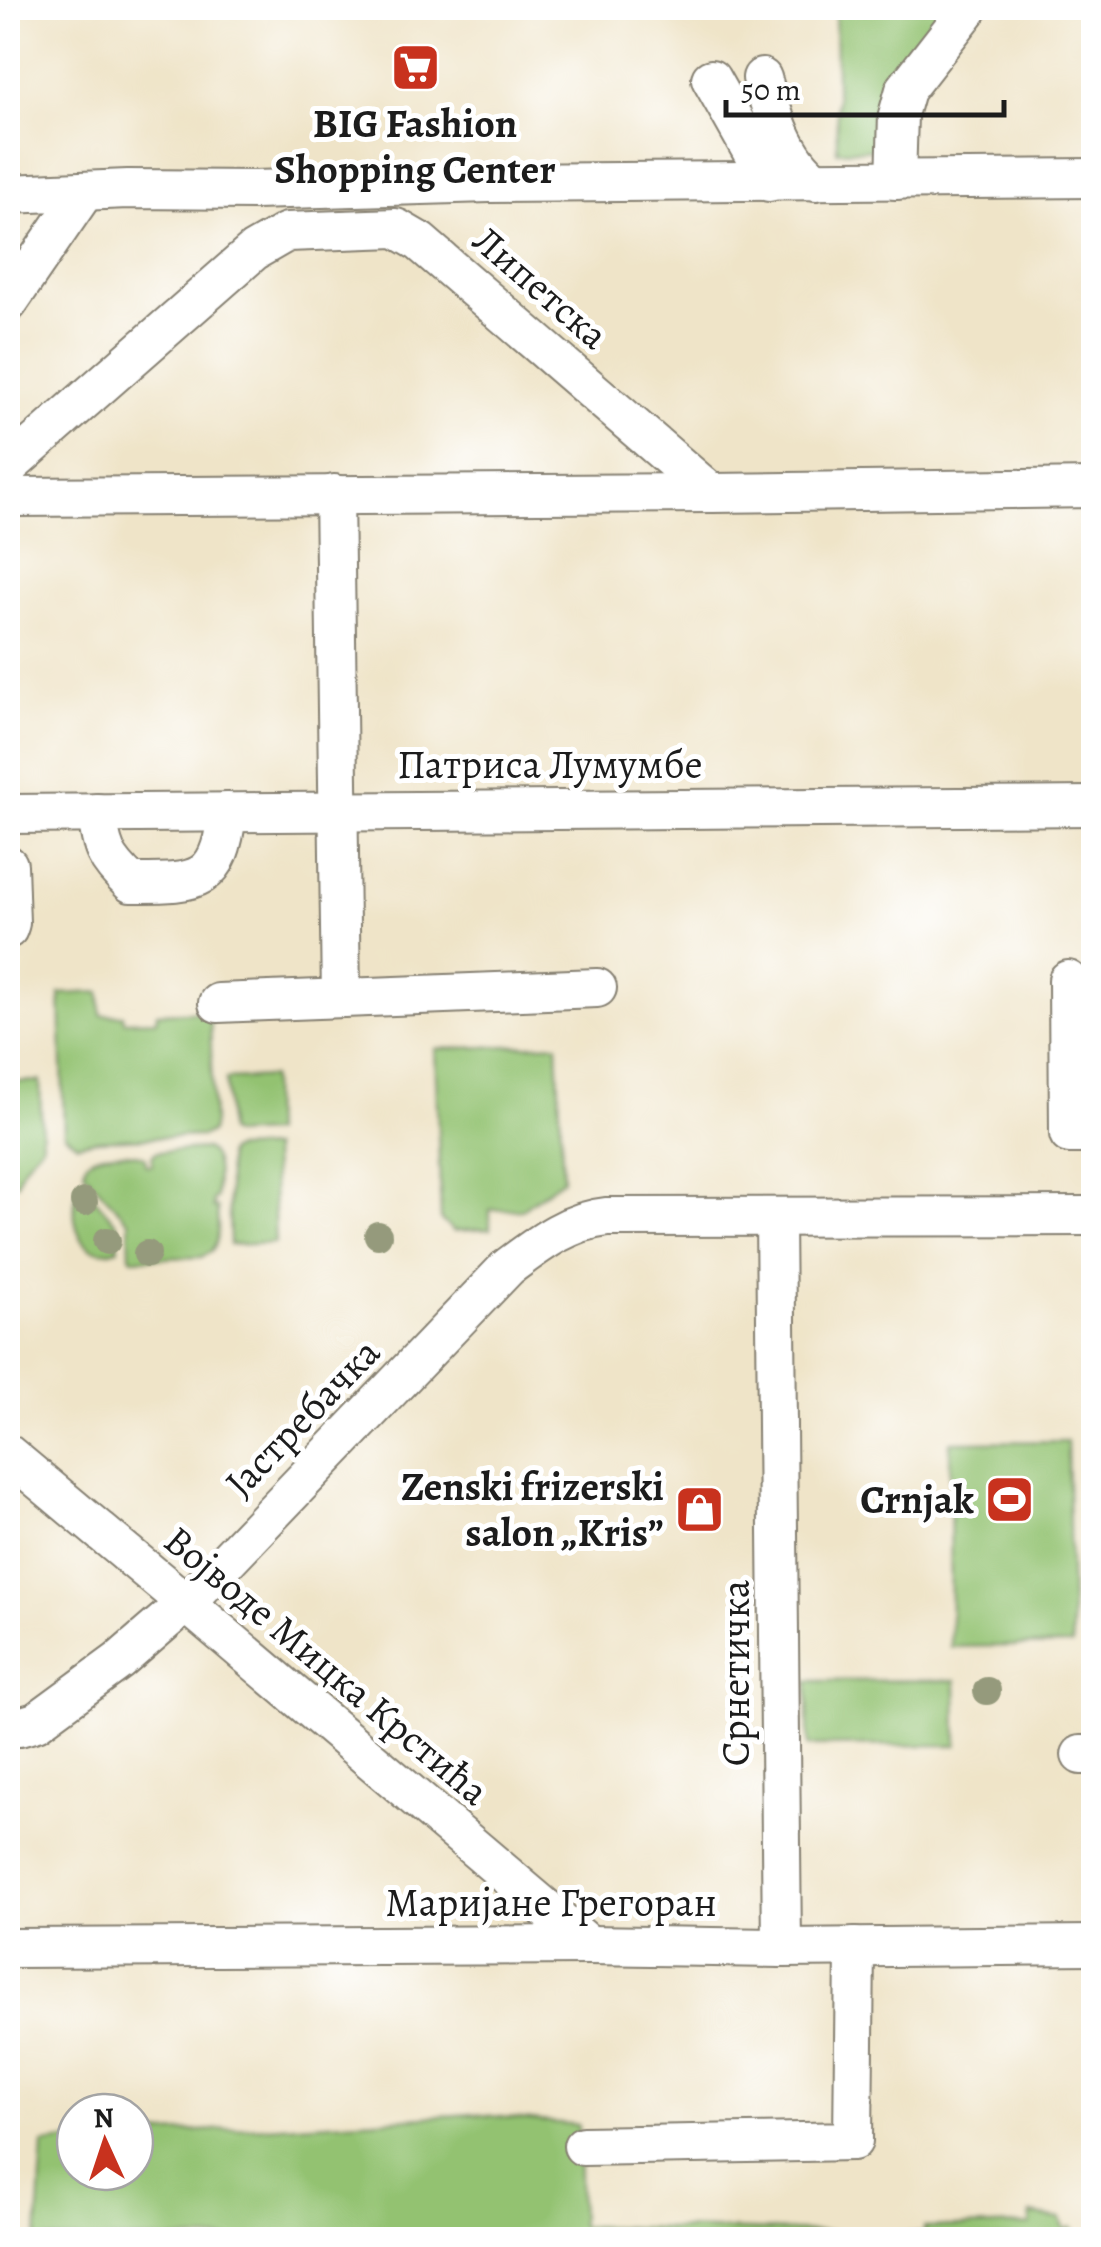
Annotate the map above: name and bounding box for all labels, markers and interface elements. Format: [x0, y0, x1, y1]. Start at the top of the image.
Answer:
supermarket icon: BIG Fashion Shopping Center [389, 42, 441, 94]
scale bar [726, 55, 1004, 117]
text: 50 m [741, 70, 801, 110]
place label: BIG Fashion Shopping Center [274, 96, 556, 197]
street label: Липетска [461, 213, 621, 362]
street label: Патриса Лумумбе [397, 737, 703, 792]
street label: Јастребачка [213, 1325, 393, 1509]
place label: Zenski frizerski salon „Kris” [401, 1459, 664, 1560]
place label: Crnjak [860, 1472, 974, 1527]
sports icon: Crnjak [983, 1473, 1035, 1525]
shop icon: Zenski frizerski salon „Kris” [673, 1483, 725, 1535]
street label: Војводе Мицка Крстића [153, 1513, 501, 1818]
street label: Срнетичка [708, 1579, 763, 1766]
street label: Маријане Грегоран [385, 1875, 717, 1930]
north arrow [55, 2092, 155, 2192]
text: N [93, 2099, 115, 2138]

